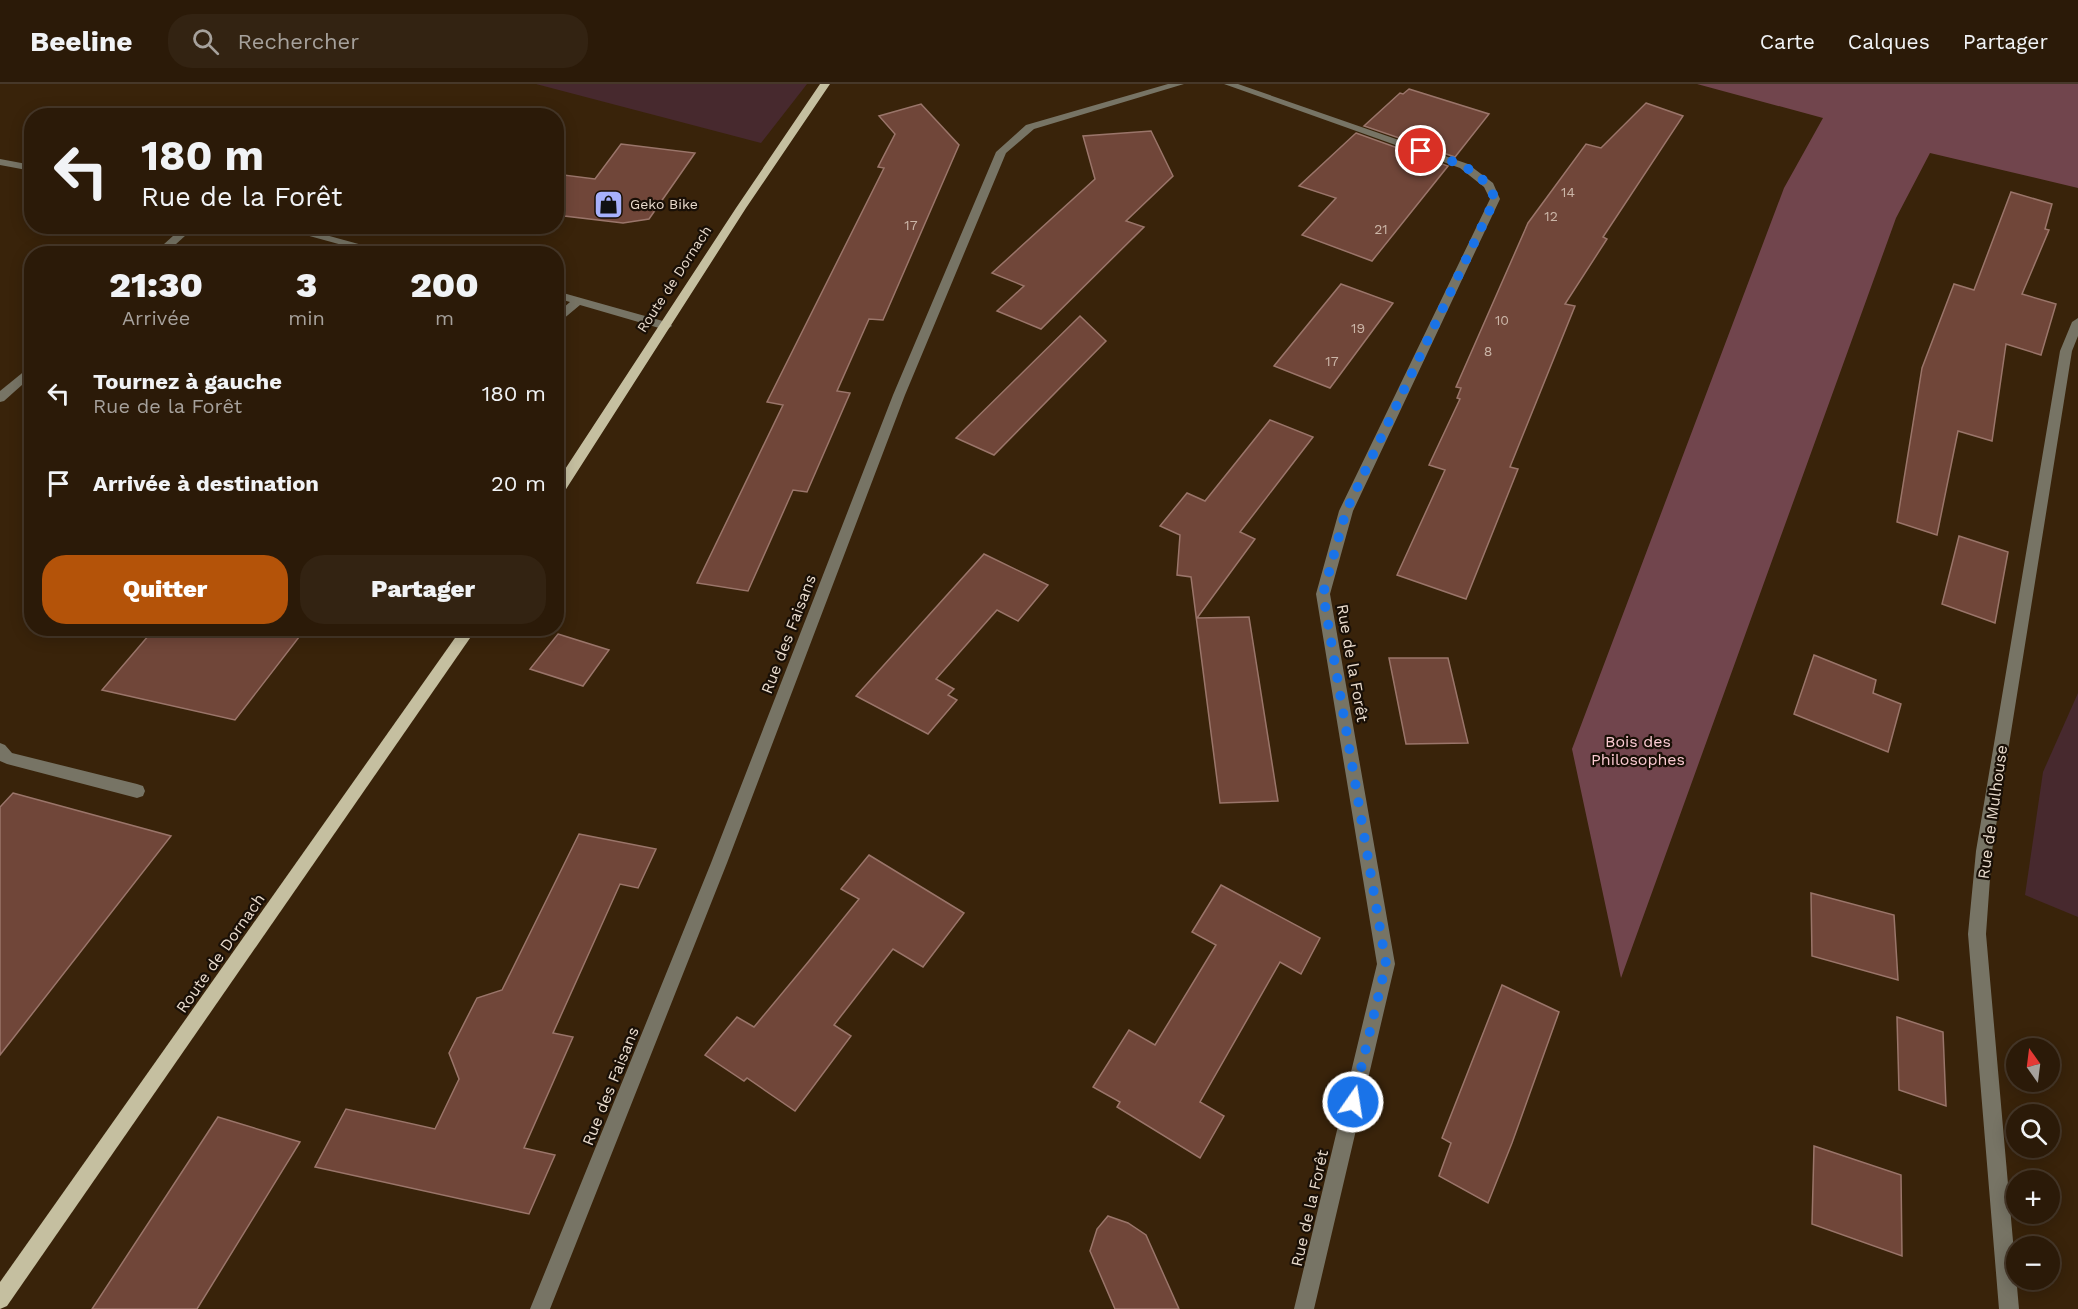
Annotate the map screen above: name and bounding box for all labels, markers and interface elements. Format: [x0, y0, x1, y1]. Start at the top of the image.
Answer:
search box [168, 14, 588, 68]
text: Beeline [30, 25, 132, 58]
icon: search [189, 25, 222, 58]
text: Rechercher [237, 29, 359, 54]
text: Carte [1760, 29, 1815, 54]
text: Calques [1848, 29, 1930, 54]
text: Partager [1963, 29, 2048, 54]
pin [1395, 125, 1446, 176]
text: 180 m [141, 131, 264, 180]
icon: left [42, 132, 120, 210]
icon: arrive [1404, 134, 1437, 167]
text: Rue de la Forêt [141, 181, 342, 213]
house number: 14 [1561, 184, 1575, 200]
shop icon: Geko Bike [593, 188, 625, 220]
place label: Geko Bike [630, 196, 698, 212]
house number: 12 [1544, 208, 1558, 224]
house number: 17 [904, 217, 918, 233]
house number: 21 [1374, 221, 1388, 237]
street label: Route de Dornach [634, 223, 714, 335]
text: 21:30 [109, 264, 203, 306]
text: 3 [296, 264, 317, 306]
text: 200 [410, 264, 479, 306]
text: Arrivée [122, 306, 190, 330]
text: min [288, 306, 325, 330]
text: m [435, 306, 454, 330]
house number: 10 [1495, 312, 1509, 328]
house number: 19 [1351, 320, 1365, 336]
house number: 8 [1484, 343, 1492, 359]
house number: 17 [1325, 353, 1339, 369]
text: Tournez à gauche [93, 369, 282, 394]
icon: left [42, 377, 75, 410]
text: 180 m [482, 381, 546, 406]
text: Rue de la Forêt [93, 394, 242, 418]
icon: arrive [42, 467, 75, 500]
text: Arrivée à destination [93, 471, 319, 496]
text: 20 m [491, 471, 546, 496]
button: Quitter [42, 555, 288, 624]
button: Partager [300, 555, 546, 624]
street label: Rue des Faisans [757, 572, 820, 697]
street label: Rue de la Forêt [1333, 603, 1372, 724]
park label: Bois des Philosophes [1591, 732, 1685, 769]
street label: Rue de Mulhouse [1974, 744, 2011, 880]
street label: Route de Dornach [172, 890, 269, 1017]
street label: Rue des Faisans [578, 1024, 643, 1148]
north arrow [2006, 1038, 2060, 1092]
map controls [2006, 1038, 2060, 1290]
position arrow [1321, 1070, 1385, 1134]
button: search [2006, 1104, 2060, 1158]
street label: Rue de la Forêt [1287, 1148, 1332, 1268]
button: + [2006, 1170, 2060, 1224]
button: − [2006, 1236, 2060, 1290]

